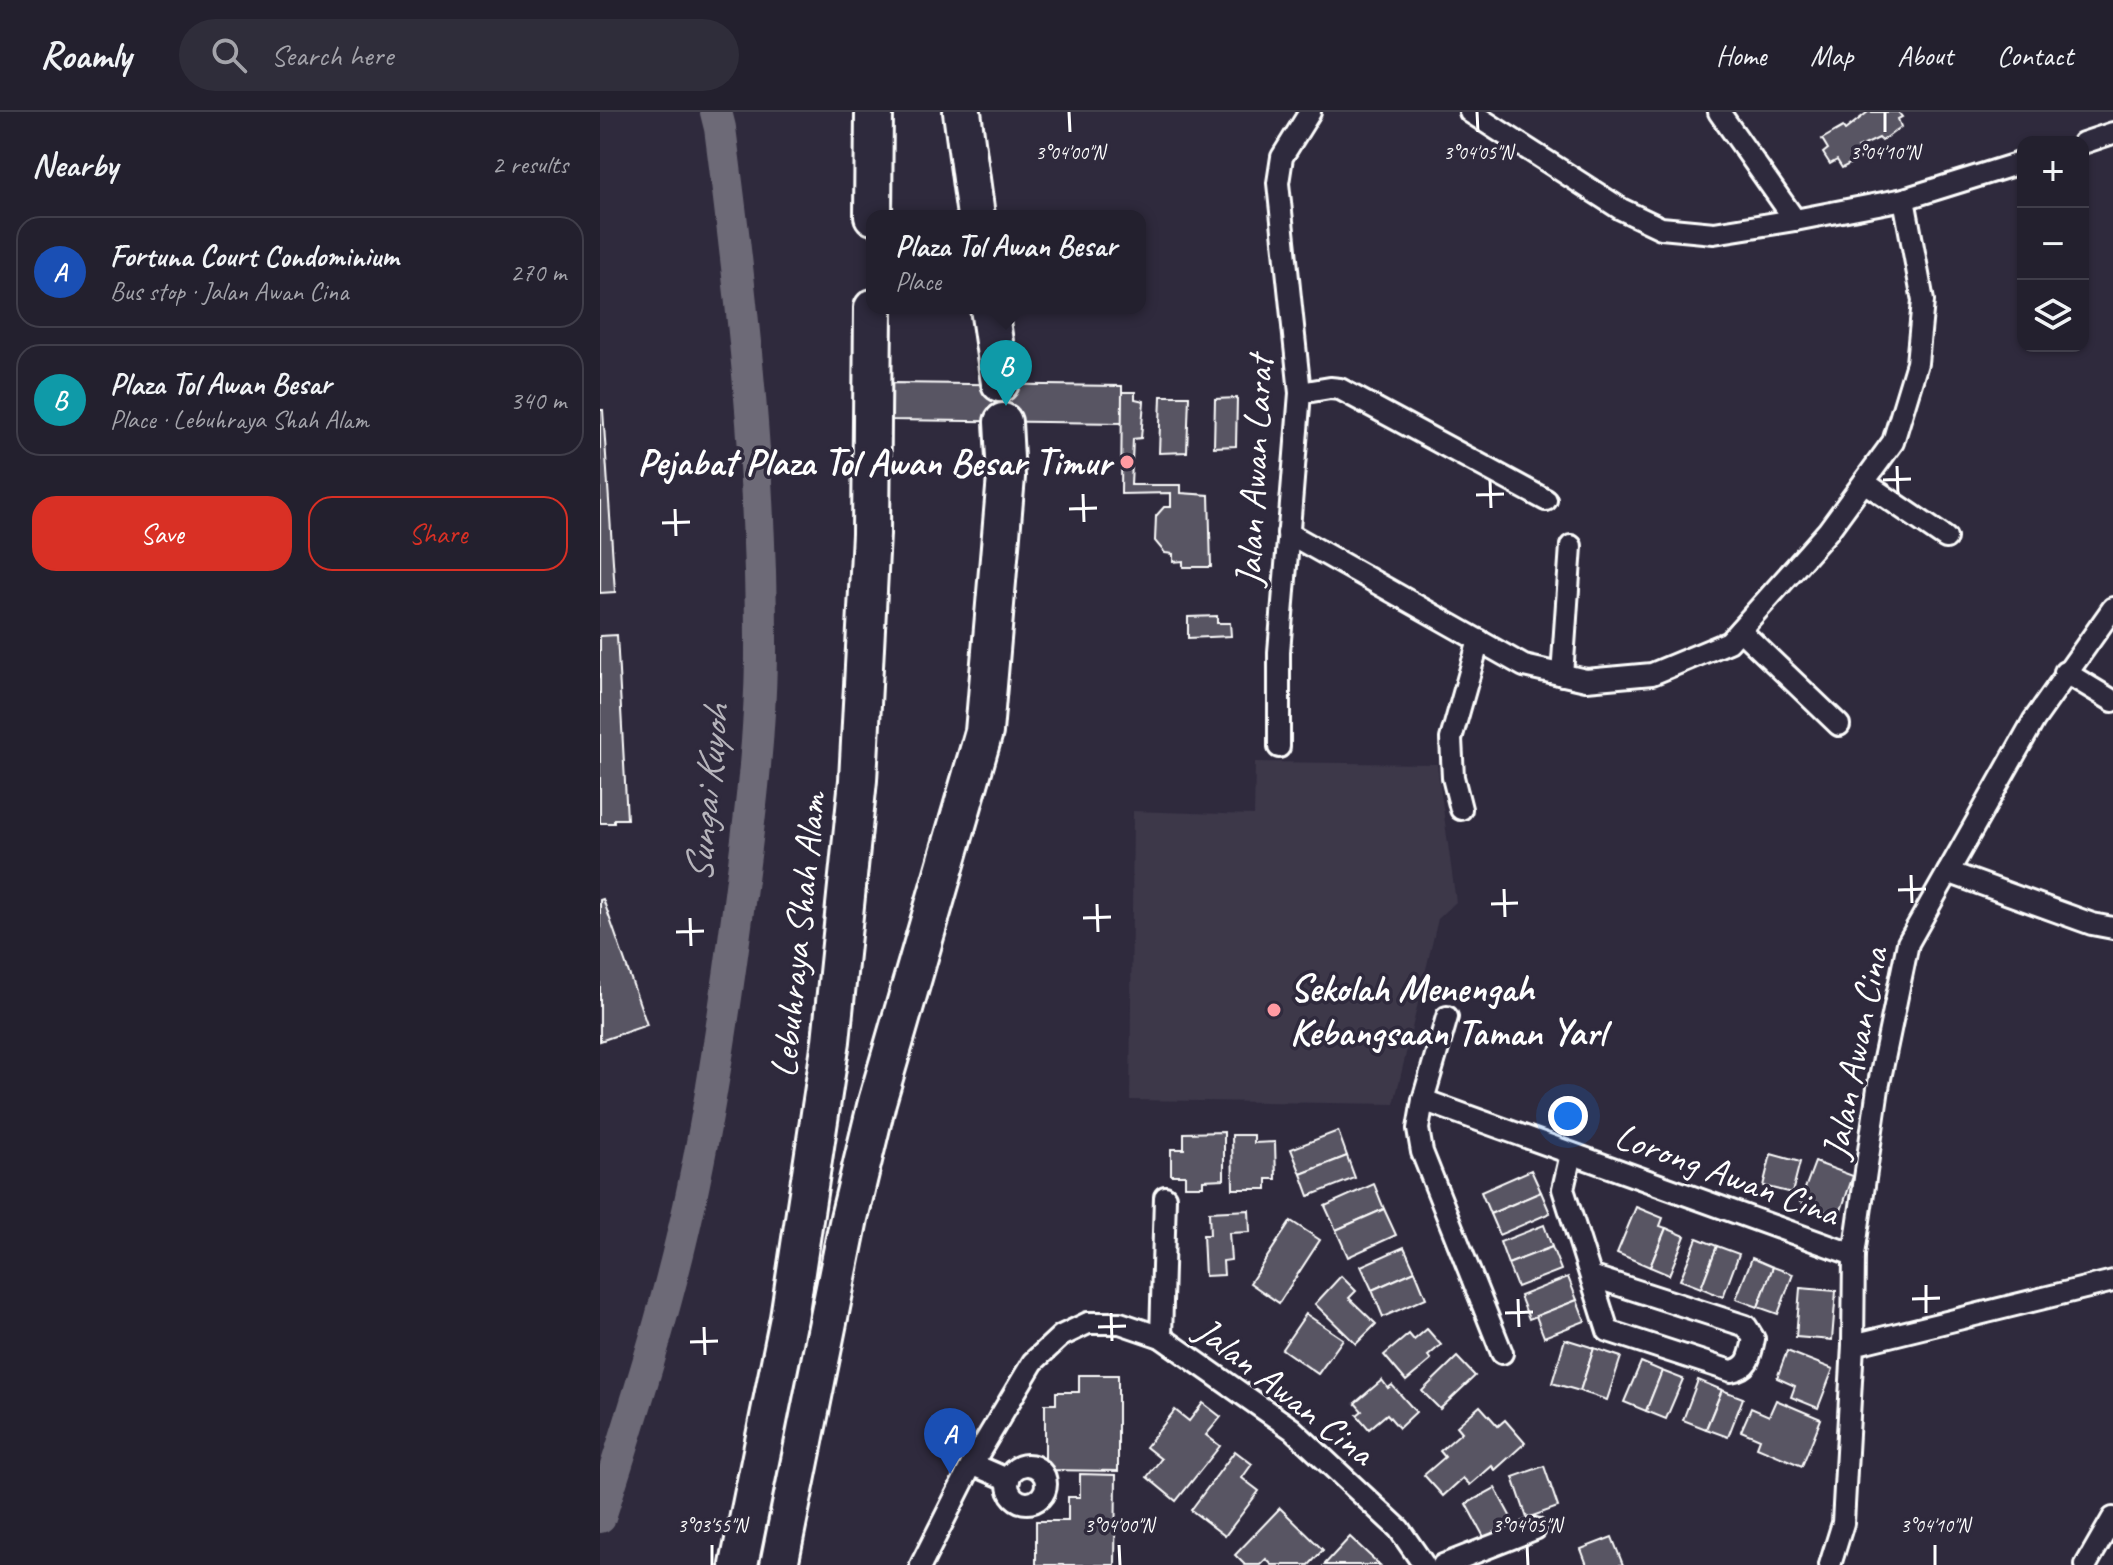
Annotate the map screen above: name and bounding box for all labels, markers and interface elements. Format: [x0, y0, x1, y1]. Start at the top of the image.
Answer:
search box [179, 19, 739, 91]
text: Roamly [40, 32, 131, 79]
icon: search [207, 33, 251, 77]
text: Search here [271, 36, 393, 74]
text: Home [1716, 38, 1766, 73]
text: Map [1810, 38, 1853, 73]
text: About [1897, 38, 1953, 73]
text: Contact [1997, 38, 2073, 73]
map controls [2017, 136, 2089, 352]
button: + [2017, 136, 2089, 208]
text: 3°04'00"N [1035, 140, 1108, 165]
text: 3°04'05"N [1443, 140, 1516, 165]
text: 3°04'10"N [1850, 140, 1923, 165]
text: Nearby [32, 143, 118, 186]
text: 2 results [492, 148, 568, 181]
button: − [2017, 208, 2089, 280]
popup [866, 210, 1146, 314]
text: Plaza Tol Awan Besar [895, 227, 1117, 265]
text: Fortuna Court Condominium [110, 237, 398, 275]
text: A [53, 256, 67, 289]
text: 270 m [510, 256, 566, 289]
text: Place [895, 265, 941, 298]
text: Bus stop · Jalan Awan Cina [110, 275, 349, 308]
button: layers [2017, 280, 2089, 352]
pin: B [980, 340, 1032, 406]
street label: Jalan Awan Larat [1224, 349, 1284, 589]
text: Plaza Tol Awan Besar [110, 365, 331, 403]
text: B [53, 384, 67, 417]
text: 340 m [510, 384, 566, 417]
text: Place · Lebuhraya Shah Alam [110, 403, 369, 436]
place label: Pejabat Plaza Tol Awan Besar Timur [638, 439, 1115, 486]
marker: Pejabat Plaza Tol Awan Besar Timur [1118, 453, 1136, 471]
button: Save [32, 496, 292, 571]
button: Share [308, 496, 568, 571]
water label: Sungai Kuyoh [673, 700, 741, 885]
street label: Lebuhraya Shah Alam [760, 788, 837, 1080]
street label: Jalan Awan Cina [1811, 941, 1899, 1164]
place label: Sekolah Menengah Kebangsaan Taman Yarl [1290, 965, 1613, 1056]
marker: Sekolah Menengah Kebangsaan Taman Yarl [1265, 1001, 1283, 1019]
your location [1548, 1096, 1588, 1136]
street label: Lorong Awan Cina [1609, 1112, 1848, 1237]
street label: Jalan Awan Cina [1185, 1305, 1386, 1477]
pin: A [924, 1408, 976, 1474]
text: 3°03'55"N [677, 1513, 750, 1538]
text: 3°04'00"N [1084, 1513, 1157, 1538]
text: 3°04'05"N [1492, 1513, 1565, 1538]
text: 3°04'10"N [1900, 1513, 1973, 1538]

